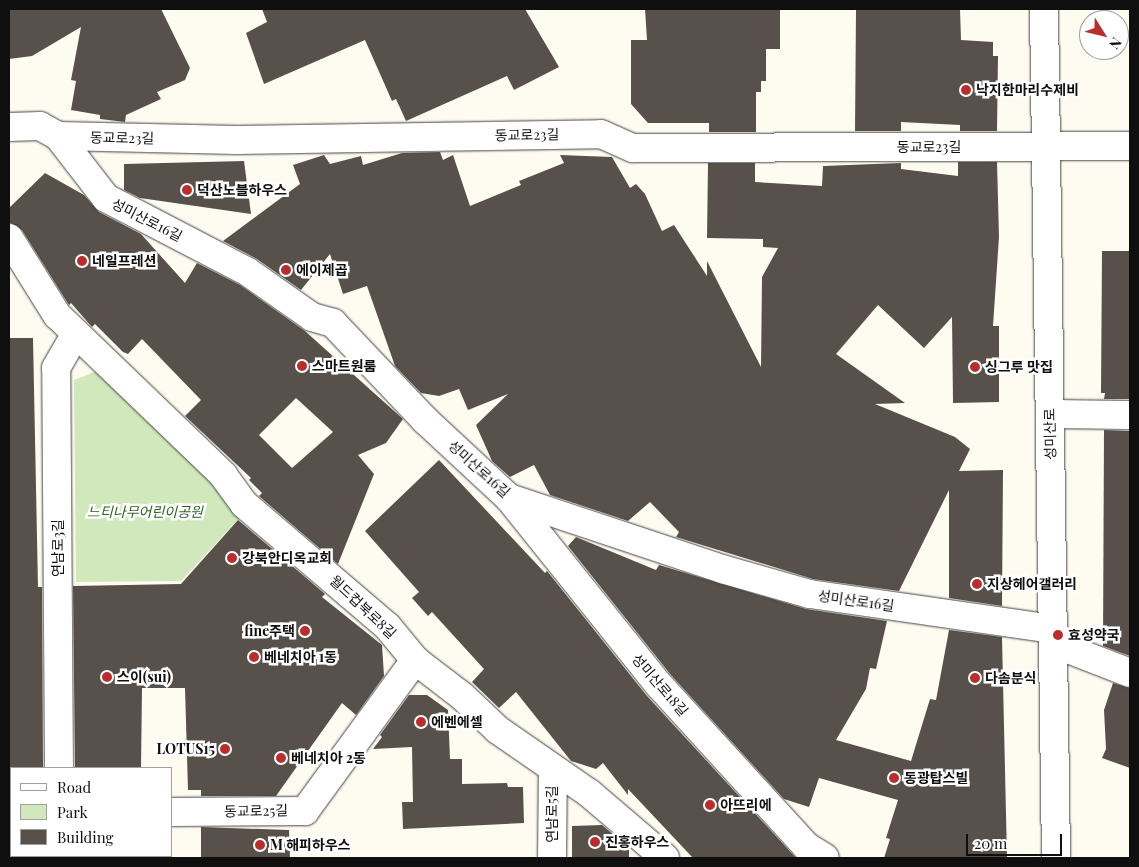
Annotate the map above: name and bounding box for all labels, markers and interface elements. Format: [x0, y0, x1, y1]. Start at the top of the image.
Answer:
north arrow [1079, 10, 1129, 60]
text: N [1105, 34, 1126, 53]
place label: 낙지한마리수제비 [976, 82, 1079, 98]
marker: 낙지한마리수제비 [960, 84, 972, 96]
street label: 동교로23길 [495, 126, 559, 144]
street label: 동교로23길 [90, 129, 154, 147]
street label: 동교로23길 [897, 139, 961, 155]
place label: 덕산노블하우스 [197, 182, 287, 198]
marker: 덕산노블하우스 [181, 184, 193, 196]
street label: 성미산로16길 [109, 195, 185, 245]
place label: 네일프레션 [92, 253, 156, 269]
marker: 네일프레션 [76, 255, 88, 267]
place label: 에이제곱 [296, 262, 348, 278]
marker: 에이제곱 [280, 264, 292, 276]
place label: 스마트원룸 [312, 358, 376, 374]
place label: 싱그루 맛집 [985, 359, 1053, 375]
marker: 스마트원룸 [296, 360, 308, 372]
marker: 싱그루 맛집 [969, 361, 981, 373]
street label: 성미산로 [1041, 408, 1059, 460]
street label: 성미산로16길 [445, 437, 513, 501]
park label: 느티나무어린이공원 [87, 504, 203, 520]
street label: 연남로3길 [50, 519, 66, 577]
place label: 강북안디옥교회 [242, 550, 332, 566]
marker: 강북안디옥교회 [226, 552, 238, 564]
street label: 월드컵북로8길 [326, 572, 400, 642]
place label: 지상헤어갤러리 [987, 576, 1077, 592]
marker: 지상헤어갤러리 [971, 578, 983, 590]
street label: 성미산로16길 [817, 587, 895, 615]
place label: fine주택 [244, 623, 295, 639]
marker: fine주택 [299, 625, 311, 637]
place label: 효성약국 [1068, 627, 1120, 643]
marker: 효성약국 [1052, 629, 1064, 641]
place label: 베네치아 1동 [264, 649, 337, 665]
street label: 성미산로18길 [628, 650, 692, 720]
marker: 베네치아 1동 [248, 651, 260, 663]
place label: 스이(sui) [117, 669, 171, 685]
place label: 다솜분식 [985, 670, 1037, 686]
marker: 스이(sui) [101, 671, 113, 683]
marker: 다솜분식 [969, 672, 981, 684]
place label: 에벤에셀 [431, 714, 483, 730]
marker: 에벤에셀 [415, 716, 427, 728]
place label: LOTUS15 [157, 741, 215, 757]
marker: LOTUS15 [219, 743, 231, 755]
place label: 베네치아 2동 [291, 750, 366, 766]
marker: 베네치아 2동 [275, 752, 287, 764]
legend [10, 767, 172, 857]
place label: 동광탑스빌 [904, 770, 968, 786]
marker: 동광탑스빌 [888, 772, 900, 784]
text: Road [57, 777, 91, 797]
street label: 연남로5길 [544, 785, 560, 843]
place label: 아뜨리에 [720, 797, 772, 813]
marker: 아뜨리에 [704, 799, 716, 811]
text: Park [57, 802, 88, 822]
street label: 동교로25길 [224, 802, 288, 820]
scale bar [969, 824, 1065, 856]
text: Building [57, 827, 113, 847]
text: 20 m [974, 833, 1007, 853]
place label: 진홍하우스 [605, 834, 669, 850]
marker: 진홍하우스 [589, 836, 601, 848]
place label: M 해피하우스 [270, 837, 351, 853]
marker: M 해피하우스 [254, 839, 266, 851]

